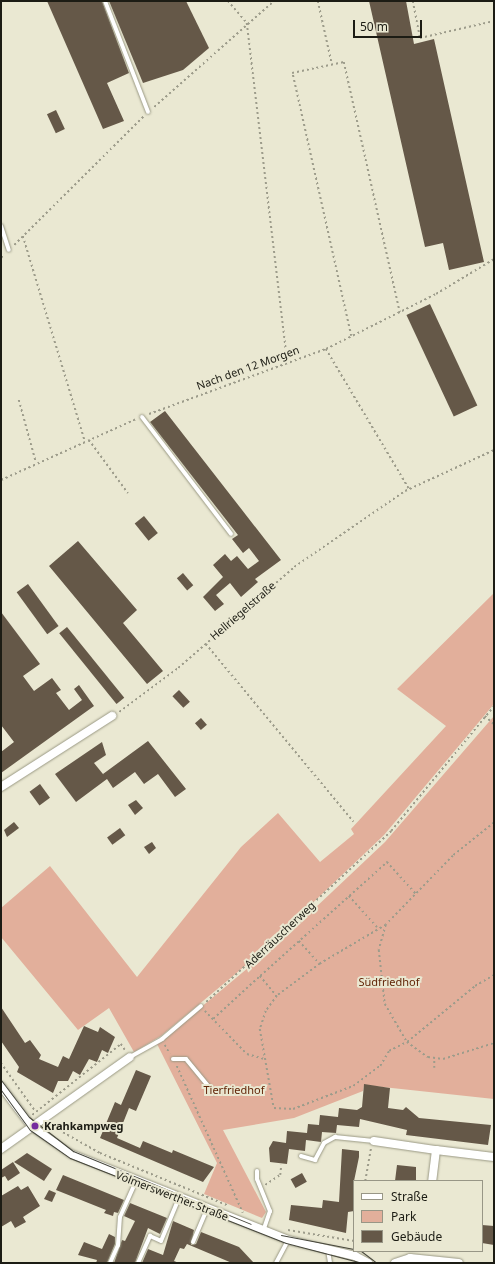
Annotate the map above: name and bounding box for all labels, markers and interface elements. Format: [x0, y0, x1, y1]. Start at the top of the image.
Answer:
scale bar [355, 12, 424, 38]
text: 50 m [360, 18, 388, 35]
street label: Nach den 12 Morgen [195, 343, 301, 393]
street label: Hellriegelstraße [208, 579, 278, 643]
street label: Aderräuscherweg [242, 899, 318, 971]
park label: Südfriedhof [359, 975, 419, 989]
park label: Tierfriedhof [203, 1083, 265, 1097]
place label: Krahkampweg [44, 1119, 124, 1133]
marker: Krahkampweg [29, 1120, 41, 1132]
street label: Volmerswerther Straße [114, 1168, 230, 1224]
legend [353, 1180, 483, 1252]
text: Straße [391, 1188, 428, 1205]
text: Park [391, 1208, 416, 1225]
text: Gebäude [391, 1228, 442, 1245]

